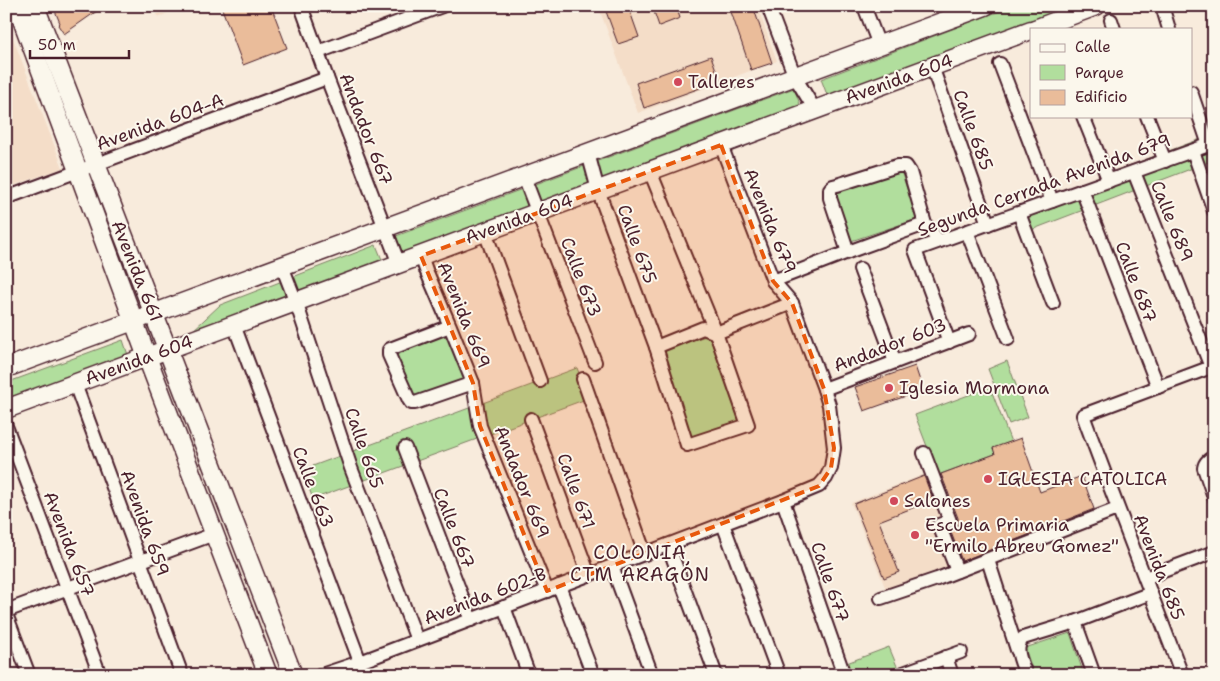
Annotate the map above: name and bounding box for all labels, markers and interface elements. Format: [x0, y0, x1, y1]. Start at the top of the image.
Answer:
scale bar [30, 28, 129, 60]
legend [1030, 28, 1192, 118]
text: 50 m [38, 35, 76, 55]
text: Calle [1075, 37, 1111, 57]
street label: Avenida 604 [842, 48, 956, 110]
text: Parque [1075, 63, 1124, 83]
street label: Andador 667 [334, 69, 398, 189]
place label: Talleres [688, 70, 755, 94]
marker: Talleres [672, 76, 684, 88]
street label: Calle 685 [947, 86, 999, 174]
text: Edificio [1075, 87, 1127, 107]
street label: Avenida 604-A [93, 88, 227, 156]
street label: Segunda Cerrada Avenida 679 [914, 128, 1174, 242]
street label: Avenida 679 [738, 165, 802, 277]
street label: Calle 689 [1145, 177, 1199, 265]
street label: Avenida 604 [462, 188, 576, 250]
street label: Calle 675 [612, 201, 662, 287]
street label: Avenida 661 [106, 217, 168, 325]
street label: Calle 673 [555, 234, 607, 320]
street label: Calle 687 [1110, 238, 1162, 326]
street label: Avenida 669 [432, 258, 496, 372]
street label: Andador 603 [830, 312, 950, 378]
street label: Avenida 604 [82, 329, 196, 391]
place label: Iglesia Mormona [899, 376, 1049, 400]
marker: Iglesia Mormona [883, 382, 895, 394]
street label: Calle 665 [339, 404, 389, 492]
street label: Andador 669 [489, 422, 555, 542]
street label: Calle 663 [287, 443, 339, 531]
street label: Calle 671 [551, 450, 601, 532]
street label: Avenida 659 [115, 467, 175, 579]
place label: IGLESIA CATOLICA [998, 467, 1167, 491]
marker: IGLESIA CATOLICA [982, 473, 994, 485]
street label: Calle 667 [428, 484, 480, 572]
street label: Avenida 657 [38, 488, 100, 600]
place label: Salones [904, 489, 971, 513]
marker: Salones [888, 495, 900, 507]
street label: Avenida 685 [1128, 511, 1190, 623]
place label: Escuela Primaria "Ermilo Abreu Gomez" [925, 513, 1119, 558]
marker: Escuela Primaria "Ermilo Abreu Gomez" [909, 529, 921, 541]
street label: Calle 677 [805, 539, 855, 625]
district label: COLONIA CTM ARAGÓN [570, 540, 710, 587]
street label: Avenida 602-B [420, 562, 550, 630]

